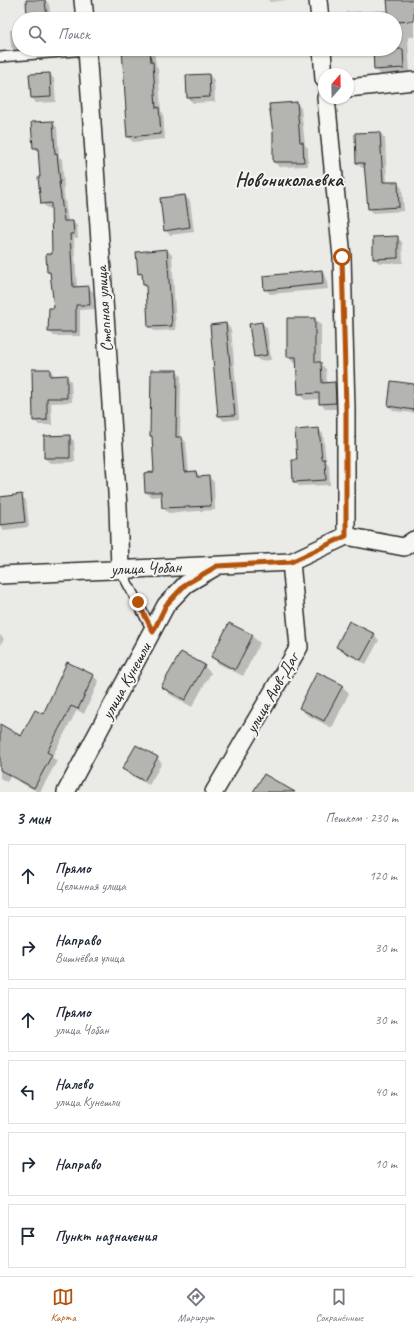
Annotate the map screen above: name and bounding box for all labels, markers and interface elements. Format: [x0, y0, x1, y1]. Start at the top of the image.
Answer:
search box [12, 12, 402, 56]
icon: search [26, 23, 48, 45]
text: Поиск [58, 25, 90, 44]
north arrow [318, 68, 354, 104]
district label: Новониколаевка [235, 168, 344, 192]
route start [333, 248, 351, 266]
street label: Степная улица [90, 263, 117, 353]
street label: улица Чобан [109, 556, 183, 580]
route end [129, 593, 147, 611]
street label: улица Кунешли [96, 637, 157, 724]
street label: улица Аюв-Даг [240, 647, 305, 738]
text: 3 мин [16, 808, 51, 829]
text: Пешком · 230 m [325, 810, 398, 826]
text: Прямо [55, 859, 91, 878]
icon: ahead [17, 865, 39, 887]
text: 120 m [369, 868, 397, 884]
text: Целинная улица [55, 878, 126, 894]
text: Направо [55, 931, 101, 950]
icon: right [17, 937, 39, 959]
text: 30 m [375, 940, 397, 956]
text: Вишнёвая улица [55, 950, 124, 966]
text: Прямо [55, 1003, 91, 1022]
icon: ahead [17, 1009, 39, 1031]
text: 30 m [375, 1012, 397, 1028]
text: улица Чобан [55, 1022, 109, 1038]
text: Налево [55, 1075, 93, 1094]
icon: left [17, 1081, 39, 1103]
text: 40 m [375, 1084, 397, 1100]
text: улица Кунешли [55, 1094, 119, 1110]
icon: right [17, 1153, 39, 1175]
text: Направо [55, 1155, 101, 1174]
text: 10 m [375, 1156, 397, 1172]
icon: arrive [17, 1225, 39, 1247]
text: Пункт назначения [55, 1227, 157, 1246]
tab: Карта [51, 1286, 76, 1324]
tab: Маршрут [178, 1286, 214, 1324]
tab: Сохранённые [315, 1286, 363, 1324]

